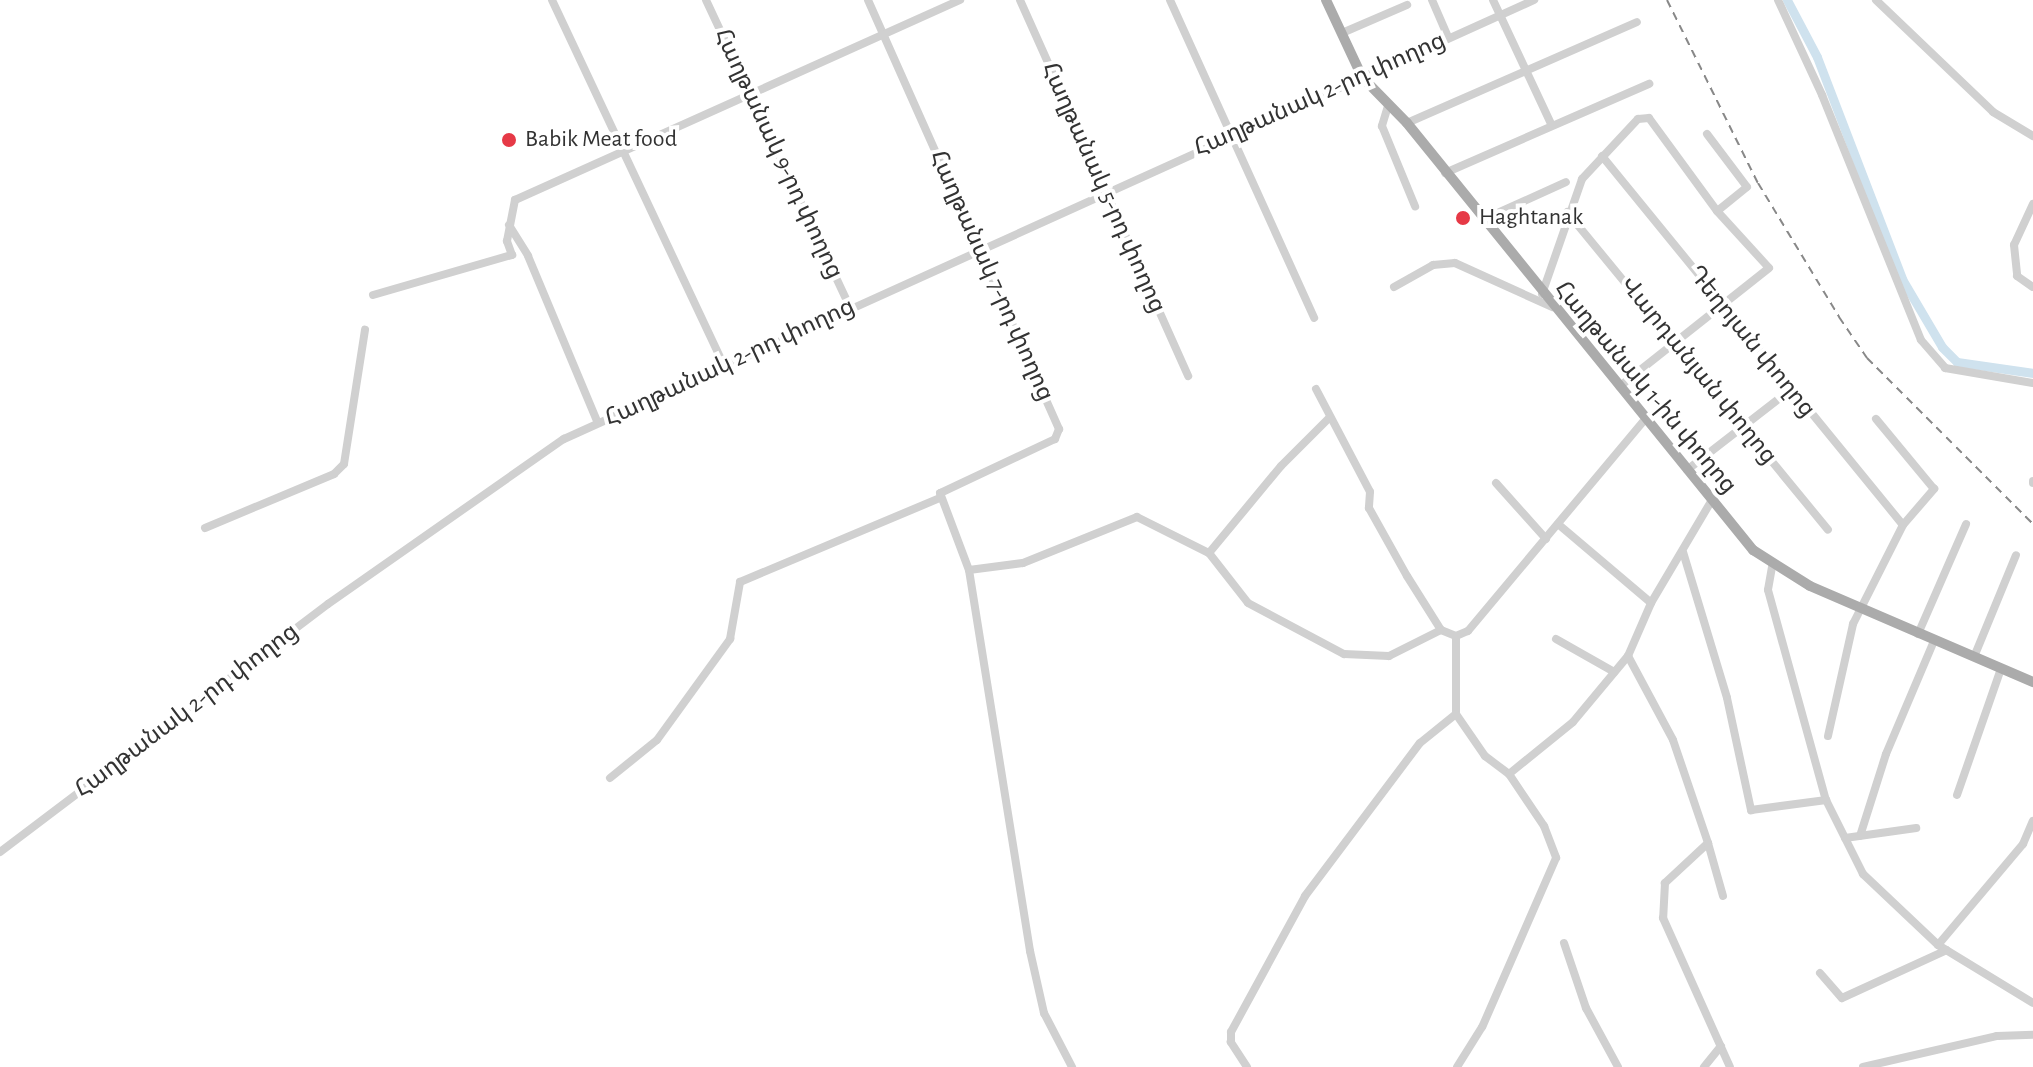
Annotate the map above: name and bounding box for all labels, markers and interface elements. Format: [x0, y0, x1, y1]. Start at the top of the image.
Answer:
street label: Հաղթանակ 9-րդ փողոց [707, 24, 849, 284]
street label: Հաղթանակ 2-րդ փողոց [1190, 26, 1450, 164]
street label: Հաղթանակ 5-րդ փողոց [1035, 58, 1171, 318]
place label: Babik Meat food [525, 126, 677, 154]
marker: Babik Meat food [500, 131, 518, 149]
street label: Հաղթանակ 7-րդ փողոց [923, 146, 1059, 406]
place label: Haghtanak [1479, 204, 1583, 232]
marker: Haghtanak [1454, 209, 1472, 227]
street label: Դեղոյան փողոց [1681, 260, 1821, 424]
street label: Վարդանյան փողոց [1613, 271, 1783, 471]
street label: Հաղթանակ 1-ին փողոց [1548, 276, 1742, 500]
street label: Հաղթանակ 2-րդ փողոց [601, 292, 859, 434]
street label: Հաղթանակ 2-րդ փողոց [70, 618, 304, 804]

